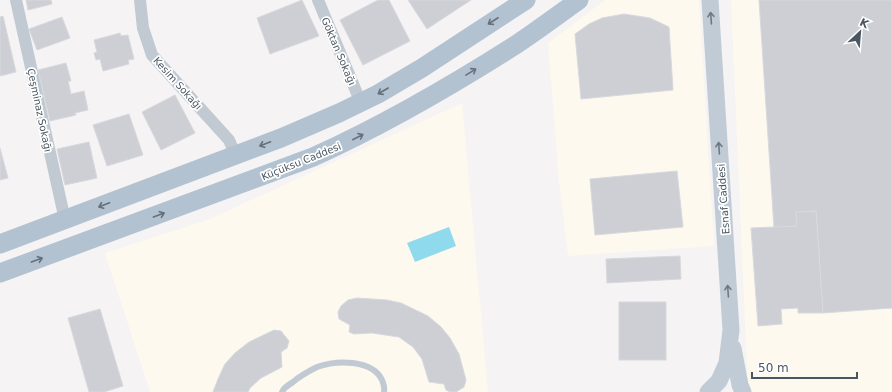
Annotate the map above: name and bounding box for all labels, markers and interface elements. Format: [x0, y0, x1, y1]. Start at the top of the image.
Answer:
one-way arrow [708, 12, 715, 25]
north arrow [840, 12, 880, 52]
street label: Göktan Sokağı [319, 16, 358, 87]
text: K [857, 16, 871, 31]
one-way arrow [488, 17, 499, 25]
street label: Kesim Sokağı [151, 55, 204, 112]
street label: Çeşminaz Sokağı [25, 67, 54, 153]
one-way arrow [465, 68, 477, 76]
one-way arrow [377, 87, 389, 95]
one-way arrow [352, 132, 364, 140]
street label: Küçüksu Caddesi [260, 140, 343, 182]
one-way arrow [260, 141, 272, 149]
one-way arrow [716, 142, 723, 155]
street label: Esnaf Caddesi [716, 163, 731, 235]
one-way arrow [98, 202, 111, 209]
one-way arrow [152, 211, 164, 219]
one-way arrow [30, 256, 43, 263]
one-way arrow [725, 285, 732, 298]
scale bar [752, 354, 857, 380]
text: 50 m [758, 361, 789, 375]

